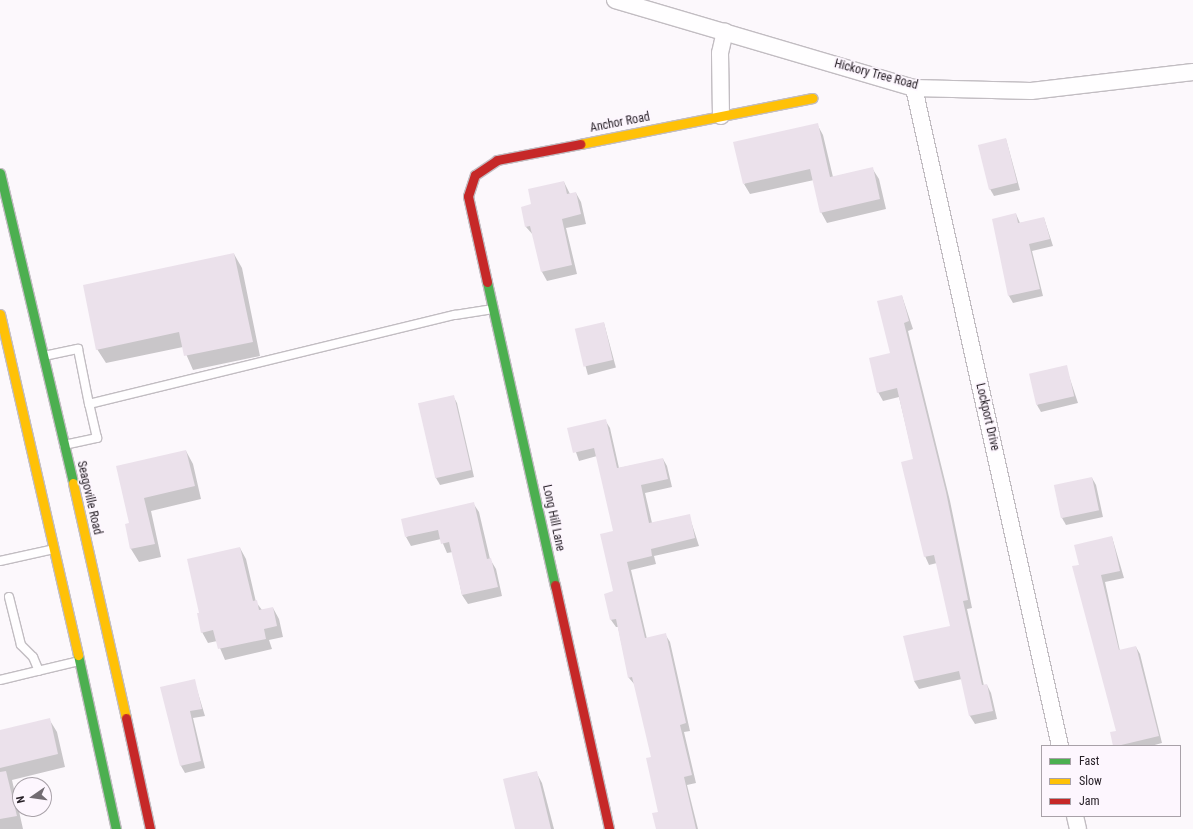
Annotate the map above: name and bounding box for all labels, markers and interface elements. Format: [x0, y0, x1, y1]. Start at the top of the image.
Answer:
street label: Hickory Tree Road [833, 57, 919, 93]
street label: Anchor Road [589, 110, 651, 136]
street label: Lockport Drive [972, 382, 1002, 452]
street label: Seagoville Road [74, 460, 104, 536]
street label: Long Hill Lane [539, 483, 567, 553]
legend [1041, 745, 1181, 817]
text: Fast [1079, 754, 1099, 768]
text: Slow [1079, 774, 1102, 788]
north arrow [12, 777, 52, 817]
text: Jam [1079, 794, 1100, 808]
text: N [14, 795, 28, 804]

